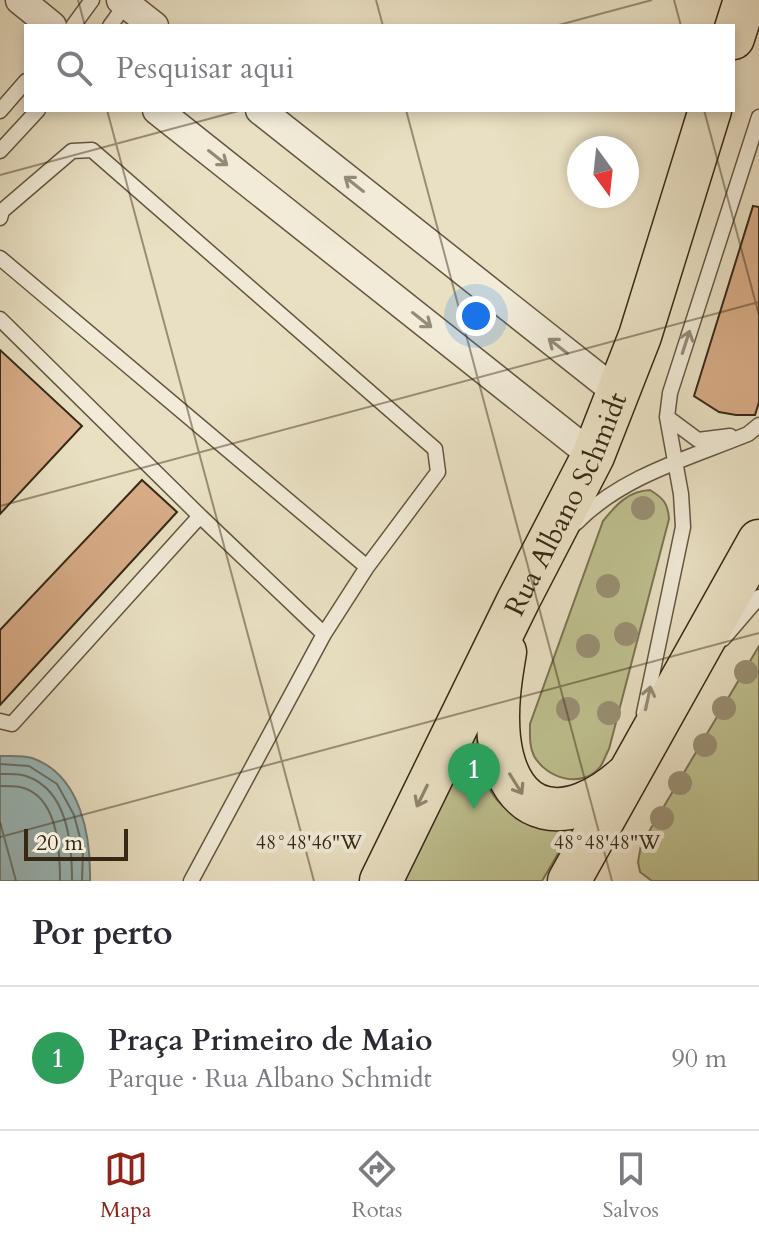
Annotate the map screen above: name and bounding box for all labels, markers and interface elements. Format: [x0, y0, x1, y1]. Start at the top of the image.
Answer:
search box [24, 24, 735, 112]
icon: search [52, 46, 96, 90]
text: Pesquisar aqui [116, 48, 294, 89]
north arrow [567, 136, 639, 208]
one-way arrow [207, 150, 228, 167]
one-way arrow [344, 176, 365, 193]
your location [456, 296, 496, 336]
one-way arrow [411, 311, 432, 329]
one-way arrow [680, 329, 695, 354]
one-way arrow [548, 337, 569, 355]
street label: Rua Albano Schmidt [496, 387, 636, 622]
one-way arrow [641, 685, 656, 711]
pin: 1 [448, 743, 500, 809]
one-way arrow [508, 773, 525, 795]
one-way arrow [414, 784, 429, 808]
scale bar [24, 825, 128, 861]
text: 20 m [36, 828, 83, 858]
text: 48°48'46"W [256, 829, 363, 856]
text: 48°48'48"W [554, 829, 661, 856]
text: Por perto [32, 910, 173, 956]
text: Praça Primeiro de Maio [108, 1020, 433, 1061]
text: 1 [51, 1041, 65, 1076]
text: 90 m [671, 1041, 727, 1076]
text: Parque · Rua Albano Schmidt [108, 1061, 432, 1096]
tab: Mapa [100, 1147, 151, 1225]
tab: Rotas [351, 1147, 402, 1225]
tab: Salvos [602, 1147, 659, 1225]

